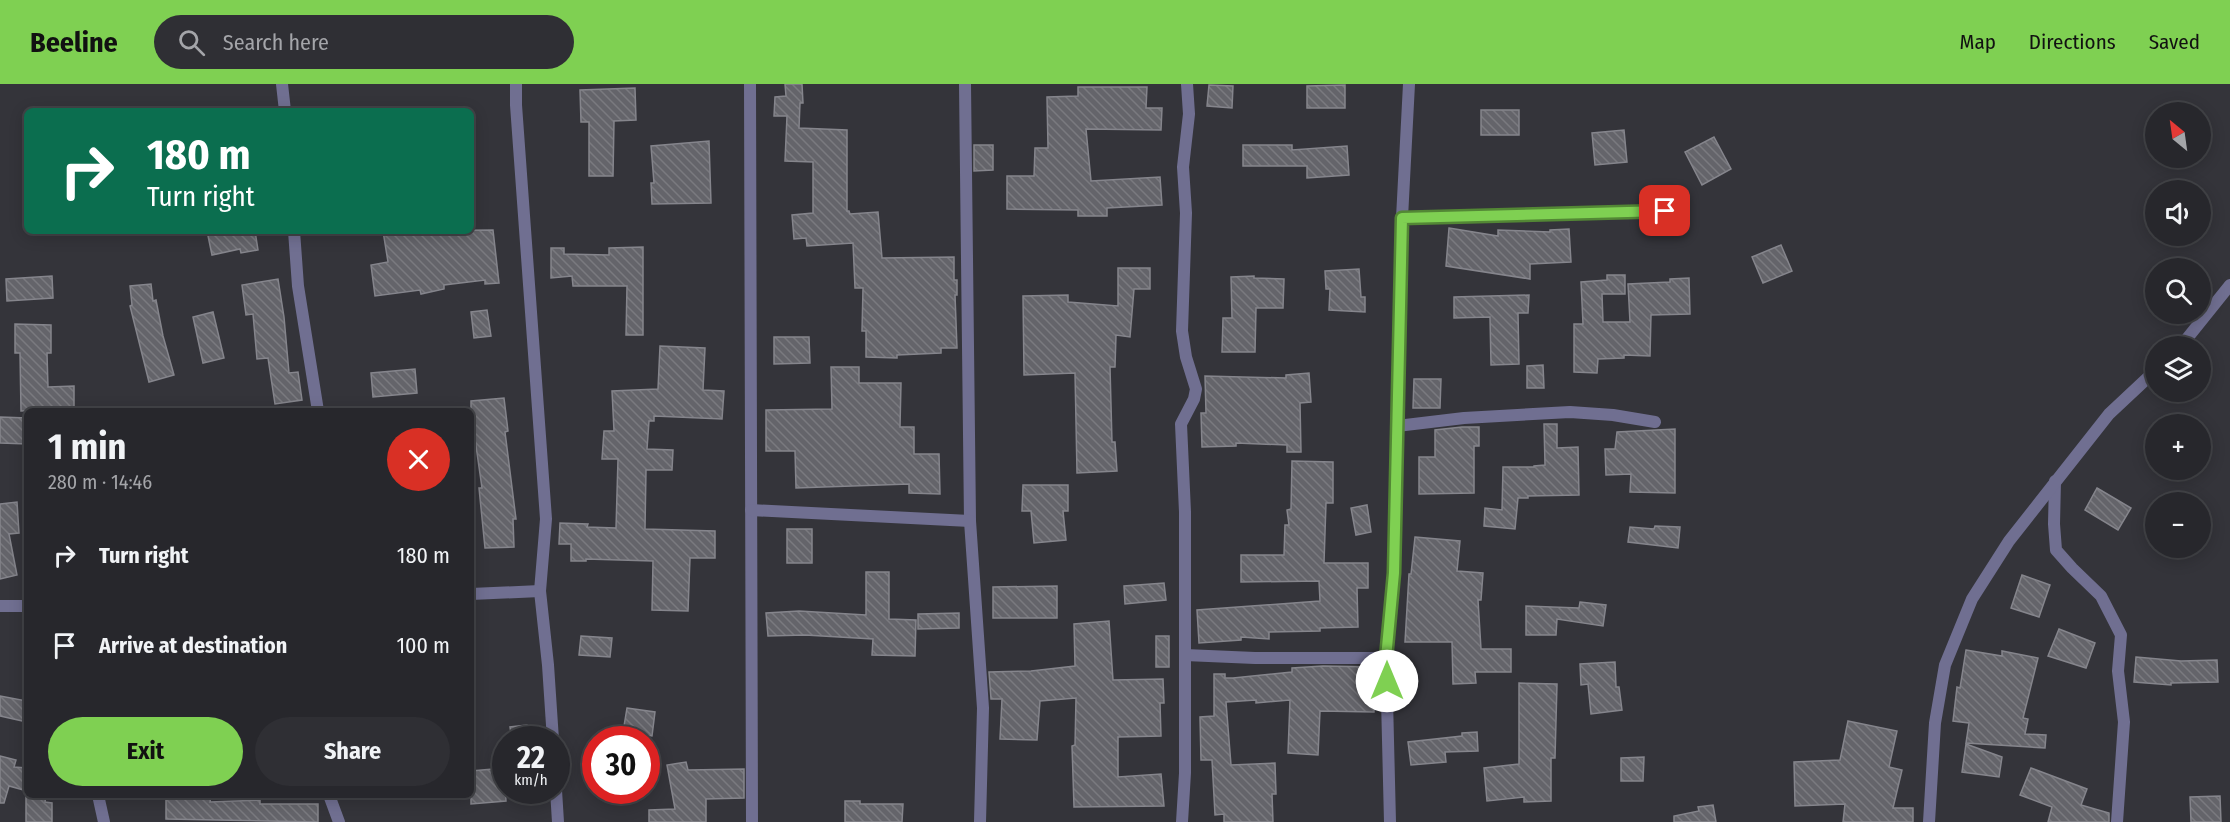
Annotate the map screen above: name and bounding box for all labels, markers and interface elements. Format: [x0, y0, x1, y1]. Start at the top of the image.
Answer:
search box [154, 15, 574, 69]
text: Beeline [30, 26, 118, 59]
icon: search [175, 26, 208, 59]
text: Search here [223, 29, 329, 56]
text: Map [1959, 29, 1996, 55]
text: Directions [2029, 29, 2116, 55]
text: Saved [2149, 29, 2200, 55]
north arrow [2145, 102, 2211, 168]
map controls [2145, 102, 2211, 558]
text: 180 m [147, 130, 251, 180]
icon: right [48, 132, 126, 210]
button: sound [2145, 180, 2211, 246]
text: Turn right [147, 181, 255, 213]
pin [1639, 185, 1690, 236]
icon: arrive [1648, 194, 1681, 227]
button: search [2145, 258, 2211, 324]
button: layers [2145, 336, 2211, 402]
button: + [2145, 414, 2211, 480]
text: 1 min [48, 425, 126, 469]
button: close [387, 428, 450, 491]
text: 280 m · 14:46 [48, 470, 152, 494]
button: − [2145, 492, 2211, 558]
icon: right [48, 539, 81, 572]
text: Turn right [99, 542, 188, 569]
text: 180 m [397, 542, 450, 569]
icon: arrive [48, 629, 81, 662]
text: Arrive at destination [99, 632, 287, 659]
text: 100 m [396, 632, 450, 659]
position arrow [1355, 649, 1419, 713]
button: Exit [48, 717, 243, 786]
button: Share [255, 717, 450, 786]
speed limit sign: 30 [582, 726, 660, 804]
text: 22 [517, 740, 545, 776]
text: km/h [514, 771, 548, 789]

